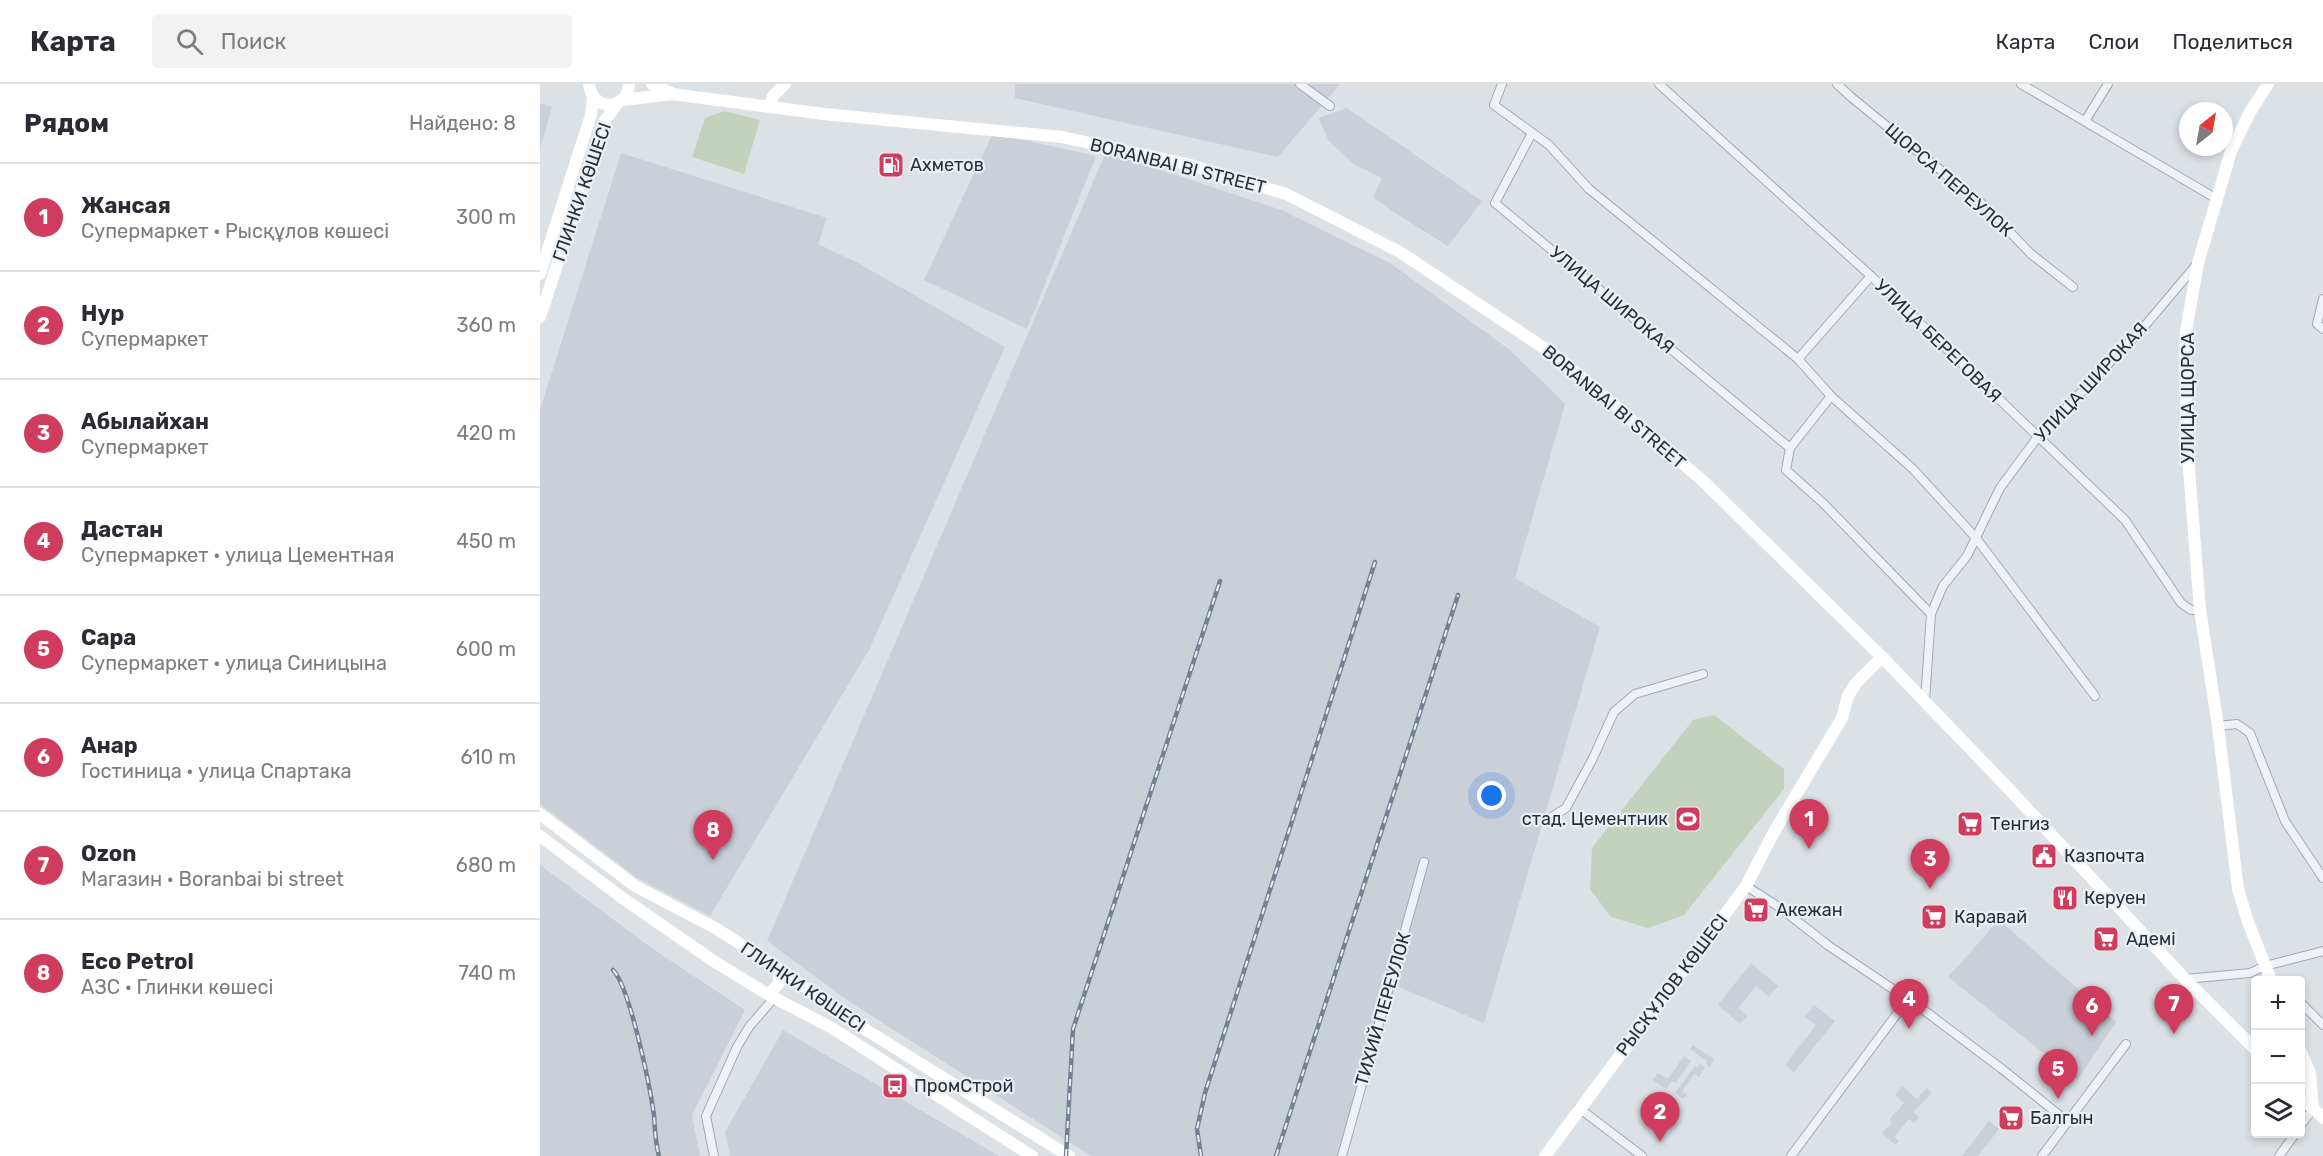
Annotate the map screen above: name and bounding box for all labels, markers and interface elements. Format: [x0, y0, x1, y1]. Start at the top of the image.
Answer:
search box [152, 14, 572, 68]
text: Карта [30, 25, 116, 58]
icon: search [173, 25, 206, 58]
text: Поиск [221, 28, 286, 55]
text: Карта [1995, 29, 2055, 54]
text: Слои [2088, 29, 2139, 54]
text: Поделиться [2172, 29, 2293, 54]
north arrow [2179, 102, 2233, 156]
text: Рядом [24, 108, 109, 139]
text: Найдено: 8 [409, 111, 516, 135]
street label: ЩОРСА ПЕРЕУЛОК [1880, 118, 2018, 242]
street label: ГЛИНКИ КӨШЕСІ [548, 120, 616, 264]
street label: BORANBAI BI STREET [1088, 133, 1268, 199]
fuel station icon: Ахметов [876, 150, 906, 180]
place label: Ахметов [910, 154, 984, 176]
text: Жансая [81, 192, 171, 219]
text: 1 [39, 205, 48, 229]
text: 300 m [456, 205, 516, 229]
text: Супермаркет · Рысқұлов көшесі [81, 219, 389, 243]
street label: УЛИЦА ШИРОКАЯ [1545, 242, 1679, 358]
street label: УЛИЦА БЕРЕГОВАЯ [1870, 275, 2006, 407]
text: Нур [81, 300, 124, 327]
text: 2 [37, 313, 50, 337]
text: 360 m [457, 313, 516, 337]
street label: УЛИЦА ШИРОКАЯ [2030, 318, 2152, 446]
text: Супермаркет [81, 327, 209, 351]
street label: УЛИЦА ЩОРСА [2177, 332, 2199, 464]
street label: BORANBAI BI STREET [1538, 341, 1690, 473]
text: Абылайхан [81, 408, 209, 435]
text: 3 [37, 421, 50, 445]
text: 420 m [456, 421, 516, 445]
text: Супермаркет [81, 435, 209, 459]
text: Дастан [81, 516, 163, 543]
text: 4 [37, 529, 50, 553]
text: 450 m [456, 529, 516, 553]
text: Супермаркет · улица Цементная [81, 543, 395, 567]
text: Сара [81, 624, 136, 651]
text: 5 [37, 637, 50, 661]
text: 600 m [456, 637, 516, 661]
text: Супермаркет · улица Синицына [81, 651, 387, 675]
text: Анар [81, 732, 138, 759]
text: 6 [37, 745, 50, 769]
text: 610 m [460, 745, 516, 769]
text: Гостиница · улица Спартака [81, 759, 352, 783]
your location [1477, 781, 1506, 810]
pin: 1 [1790, 800, 1828, 849]
sports icon: стад. Цементник [1673, 804, 1703, 834]
place label: стад. Цементник [1522, 808, 1668, 830]
supermarket icon: Тенгиз [1955, 809, 1985, 839]
pin: 8 [694, 810, 732, 860]
place label: Тенгиз [1990, 813, 2049, 835]
text: Ozon [81, 840, 136, 867]
pin: 3 [1910, 840, 1950, 889]
public building icon: Казпочта [2029, 841, 2059, 871]
place label: Казпочта [2064, 845, 2145, 867]
text: 7 [38, 853, 49, 877]
text: 680 m [456, 853, 516, 877]
text: Магазин · Boranbai bi street [81, 867, 344, 891]
restaurant icon: Керуен [2050, 883, 2080, 913]
place label: Керуен [2084, 887, 2146, 909]
supermarket icon: Акежан [1741, 895, 1771, 925]
place label: Акежан [1776, 899, 1843, 921]
supermarket icon: Каравай [1919, 902, 1949, 932]
place label: Каравай [1954, 906, 2027, 928]
street label: РЫСҚҰЛОВ КӨШЕСІ [1611, 910, 1733, 1060]
supermarket icon: Адемi [2091, 924, 2121, 954]
place label: Адемi [2126, 928, 2176, 950]
street label: ТИХИЙ ПЕРЕУЛОК [1351, 930, 1415, 1088]
street label: ГЛИНКИ КӨШЕСІ [736, 937, 870, 1037]
text: Eco Petrol [81, 948, 194, 975]
text: 8 [37, 961, 50, 985]
text: 740 m [459, 961, 516, 985]
text: АЗС · Глинки көшесі [81, 975, 273, 999]
map controls [2251, 976, 2305, 1138]
button: + [2251, 976, 2305, 1030]
pin: 4 [1890, 980, 1928, 1029]
pin: 7 [2154, 984, 2194, 1034]
pin: 6 [2072, 986, 2112, 1036]
button: − [2251, 1030, 2305, 1084]
pin: 5 [2038, 1050, 2078, 1099]
bus stop icon: ПромСтрой [880, 1071, 910, 1101]
place label: ПромСтрой [914, 1075, 1013, 1097]
button: layers [2251, 1084, 2305, 1138]
pin: 2 [1640, 1092, 1680, 1142]
supermarket icon: Балгын [1996, 1103, 2026, 1133]
place label: Балгын [2030, 1107, 2093, 1129]

